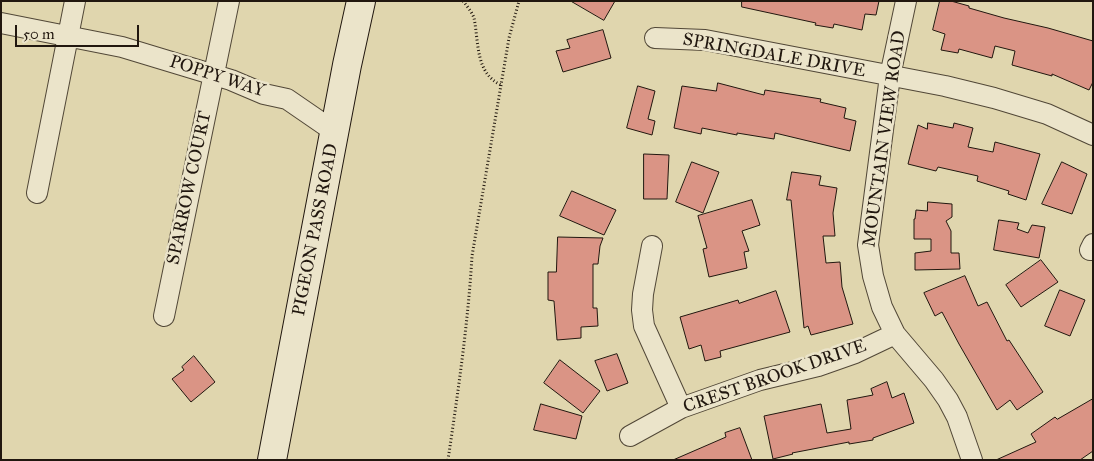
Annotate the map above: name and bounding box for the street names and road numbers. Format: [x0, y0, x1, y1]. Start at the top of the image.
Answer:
street label: SPRINGDALE DRIVE [681, 29, 867, 83]
street label: MOUNTAIN VIEW ROAD [859, 29, 911, 249]
street label: POPPY WAY [167, 51, 267, 103]
street label: SPARROW COURT [163, 109, 217, 267]
street label: PIGEON PASS ROAD [289, 142, 343, 318]
street label: CREST BROOK DRIVE [681, 336, 869, 418]

